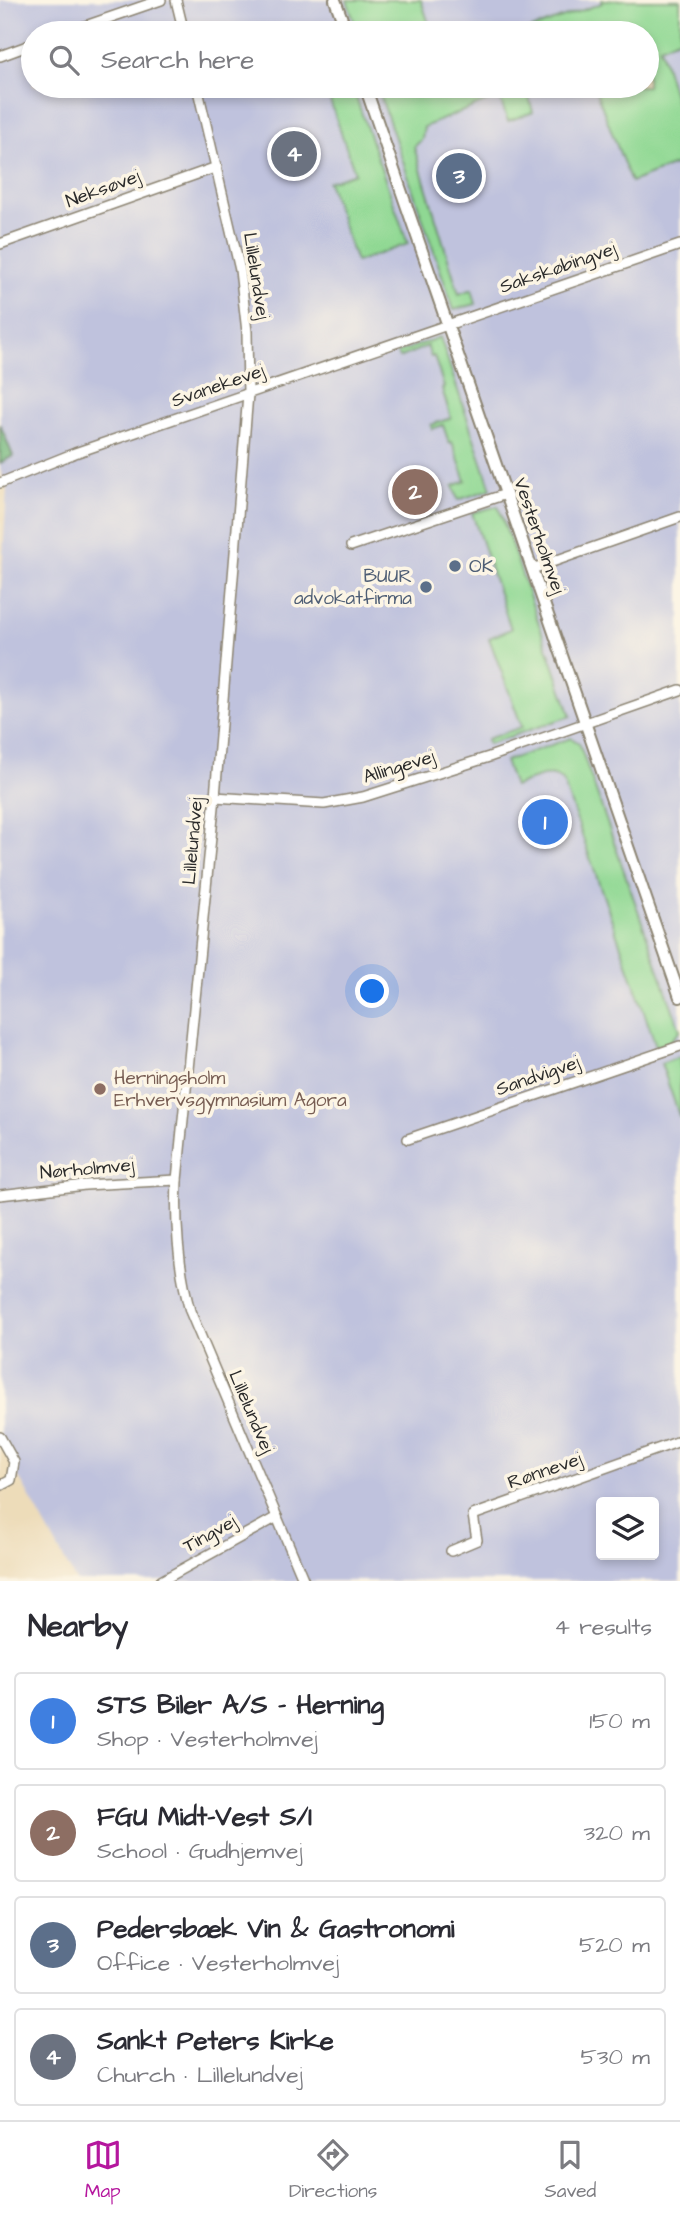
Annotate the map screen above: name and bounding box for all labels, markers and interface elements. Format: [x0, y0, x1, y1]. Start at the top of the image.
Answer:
search box [21, 21, 659, 98]
icon: search [45, 41, 83, 79]
text: Search here [101, 42, 254, 78]
pin: 4 [271, 128, 317, 180]
pin: 3 [436, 150, 482, 202]
street label: Neksøvej [62, 163, 145, 215]
street label: Lillelundvej [236, 231, 276, 322]
street label: Sakskøbingvej [496, 235, 621, 302]
street label: Svanekevej [168, 357, 269, 415]
pin: 2 [392, 466, 438, 518]
street label: Vesterholmvej [506, 474, 572, 598]
place label: OK [469, 553, 494, 580]
marker: OK [447, 558, 463, 574]
place label: BUUR advokatfirma [294, 563, 412, 612]
marker: BUUR advokatfirma [418, 579, 434, 595]
street label: Allingevej [360, 743, 439, 792]
street label: Lillelundvej [176, 796, 210, 886]
pin: 1 [522, 796, 568, 848]
your location [355, 974, 389, 1008]
street label: Sandvigvej [492, 1049, 585, 1104]
place label: Herningsholm Erhvervsgymnasium Agora [114, 1065, 347, 1115]
marker: Herningsholm Erhvervsgymnasium Agora [92, 1081, 108, 1097]
street label: Nørholmvej [39, 1151, 136, 1187]
street label: Lillelundvej [221, 1366, 281, 1458]
street label: Rønnevej [504, 1445, 586, 1496]
map controls [596, 1497, 659, 1560]
button: layers [596, 1497, 659, 1560]
street label: Tingvej [178, 1508, 243, 1561]
text: Nearby [28, 1606, 128, 1648]
text: 4 results [554, 1611, 652, 1643]
text: STS Biler A/S - Herning [97, 1687, 384, 1723]
text: 1 [52, 1705, 54, 1737]
text: 150 m [589, 1705, 650, 1737]
text: Shop · Vesterholmvej [97, 1723, 318, 1755]
text: FGU Midt-Vest S/I [97, 1799, 312, 1835]
text: 2 [46, 1817, 60, 1849]
text: 320 m [584, 1817, 650, 1849]
text: School · Gudhjemvej [97, 1835, 303, 1867]
text: Pedersbæk Vin & Gastronomi [97, 1911, 454, 1947]
text: 3 [47, 1929, 59, 1961]
text: 520 m [579, 1929, 650, 1961]
text: Office · Vesterholmvej [97, 1947, 339, 1979]
text: Sankt Peters Kirke [97, 2023, 334, 2059]
text: 4 [45, 2041, 61, 2073]
text: 530 m [580, 2041, 650, 2073]
text: Church · Lillelundvej [97, 2059, 303, 2091]
tab: Map [84, 2136, 122, 2205]
tab: Directions [289, 2136, 377, 2205]
tab: Saved [545, 2136, 596, 2205]

